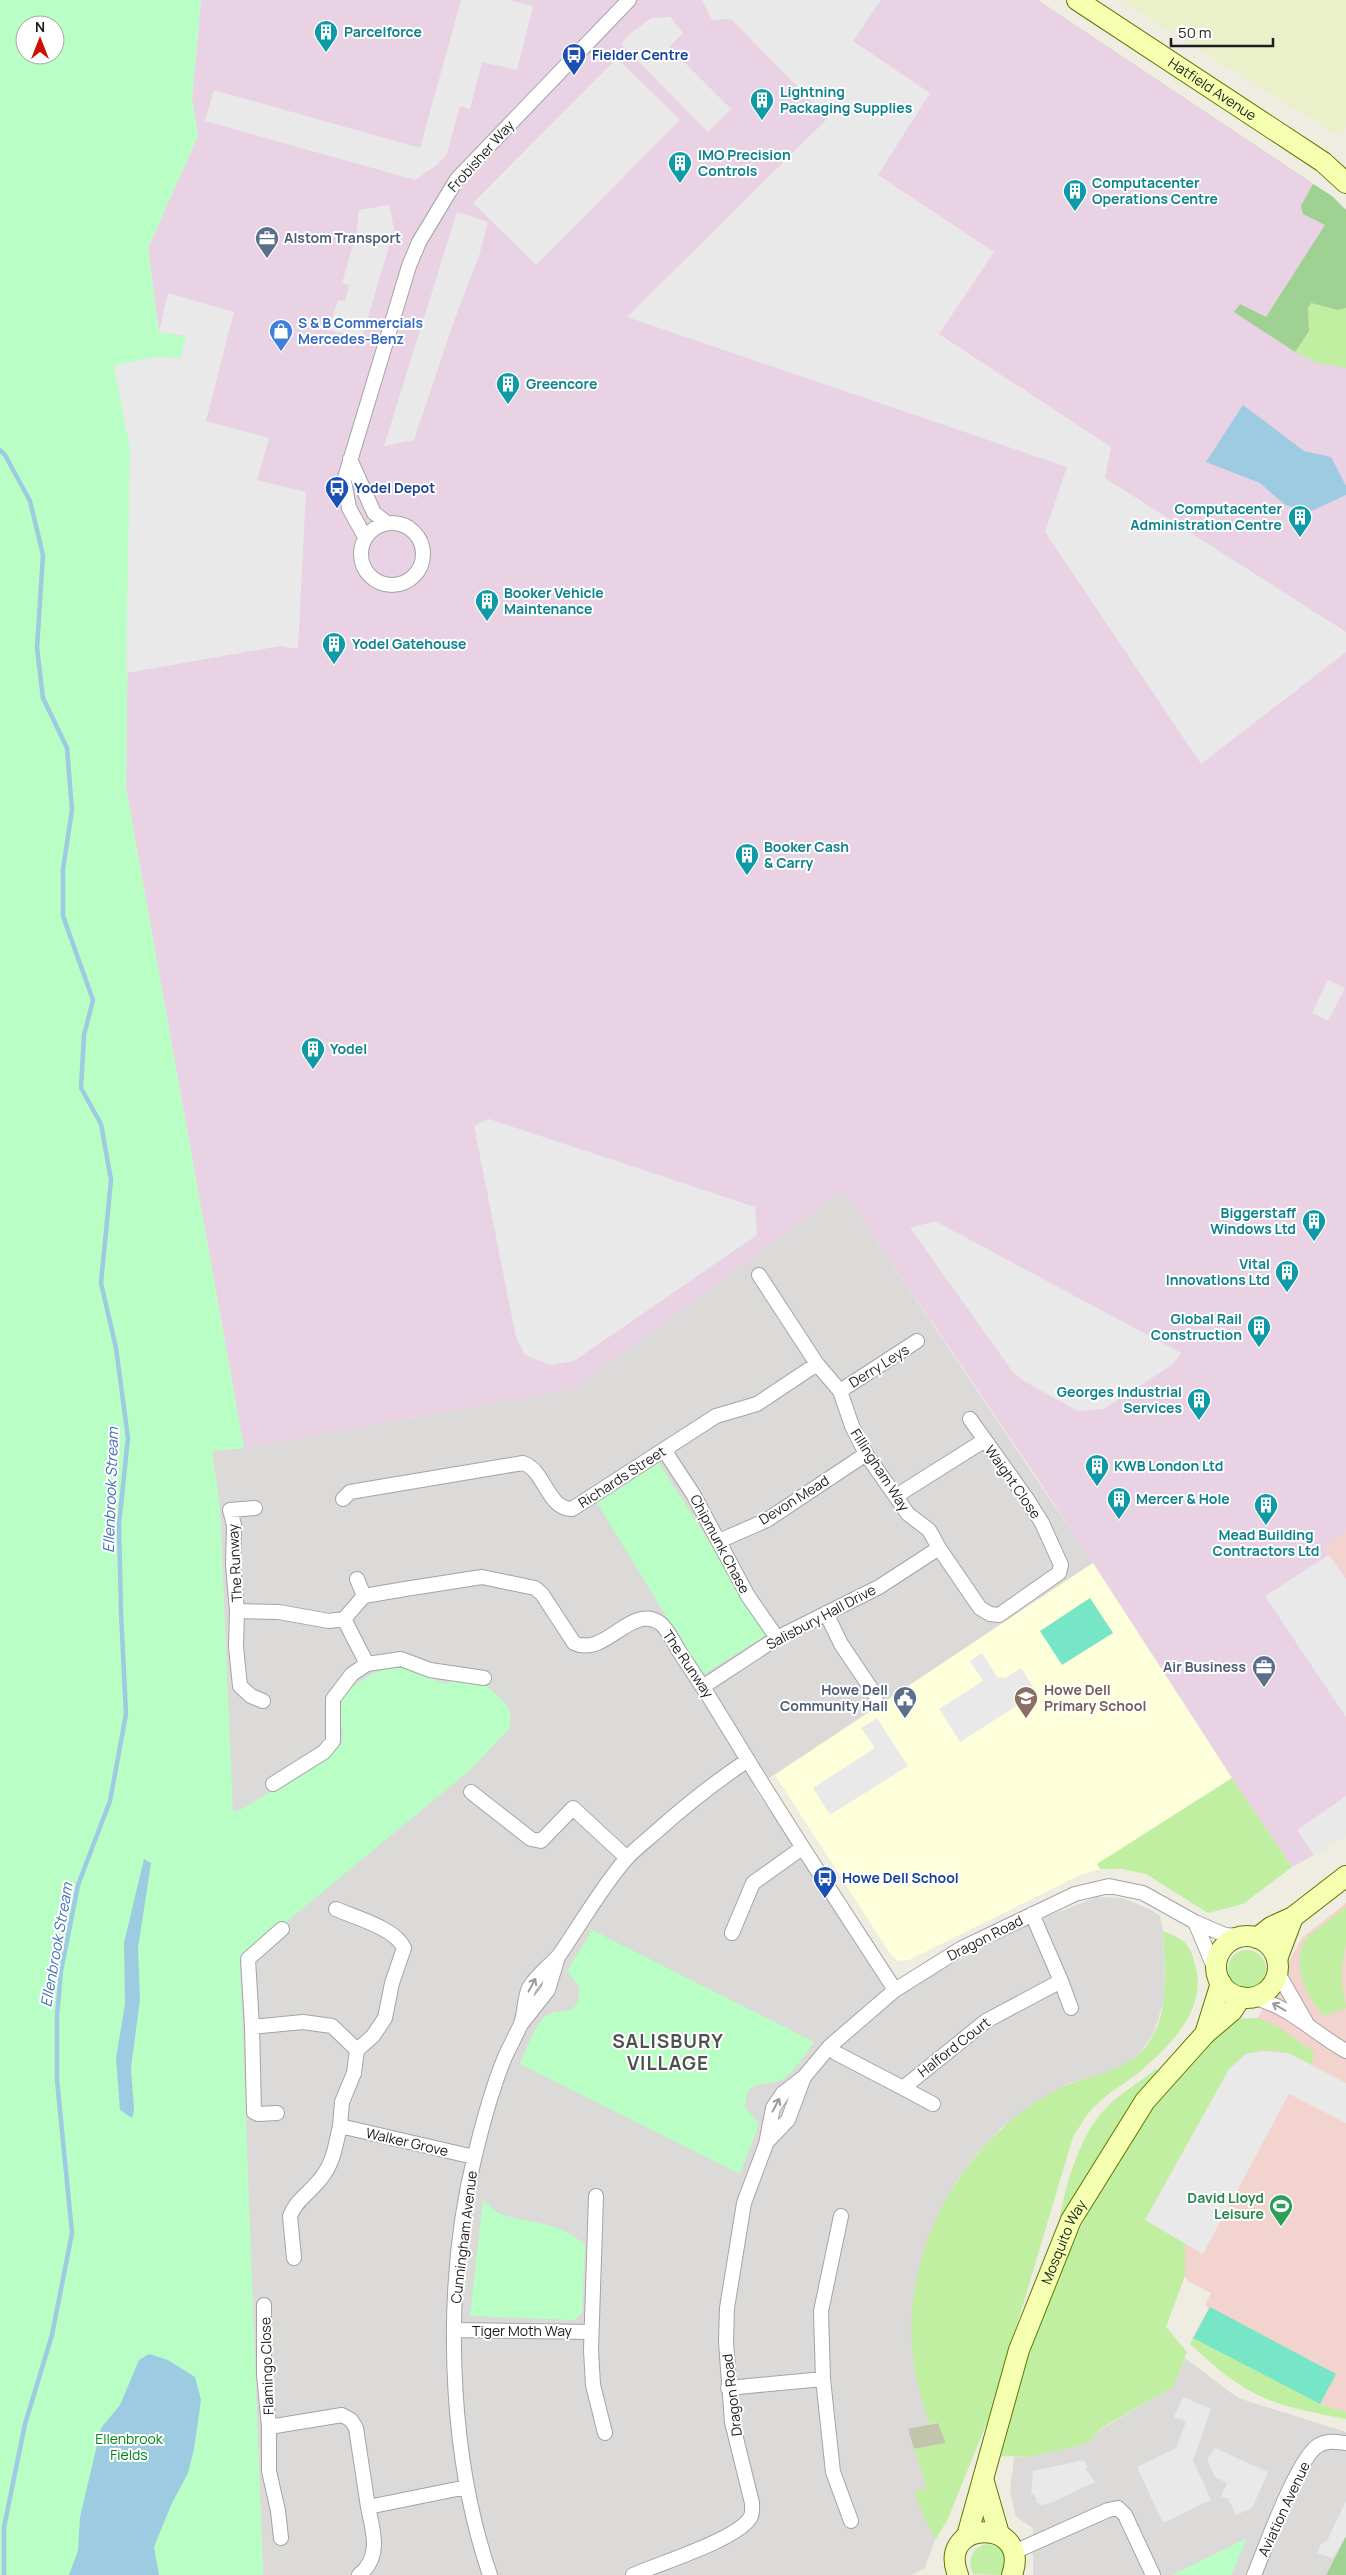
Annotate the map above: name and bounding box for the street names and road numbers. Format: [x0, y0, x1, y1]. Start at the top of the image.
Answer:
street label: Hatfield Avenue [1165, 53, 1260, 125]
street label: Frobisher Way [443, 115, 518, 196]
street label: Derry Leys [845, 1340, 912, 1392]
street label: Fillingham Way [847, 1425, 915, 1515]
street label: Richards Street [574, 1441, 669, 1512]
street label: Waight Close [981, 1441, 1046, 1522]
street label: Devon Mead [755, 1470, 832, 1529]
street label: Chipmunk Chase [686, 1491, 755, 1597]
street label: The Runway [223, 1523, 246, 1603]
street label: Salisbury Hall Drive [763, 1580, 879, 1653]
street label: The Runway [659, 1626, 718, 1702]
street label: Dragon Road [944, 1910, 1026, 1965]
street label: Halford Court [914, 2012, 994, 2081]
street label: Walker Grove [364, 2123, 450, 2160]
street label: Cunningham Avenue [446, 2170, 481, 2304]
street label: Mosquito Way [1036, 2195, 1091, 2287]
street label: Flamingo Close [255, 2317, 278, 2415]
street label: Tiger Moth Way [472, 2321, 573, 2340]
street label: Dragon Road [717, 2353, 746, 2437]
street label: Aviation Avenue [1253, 2458, 1314, 2559]

